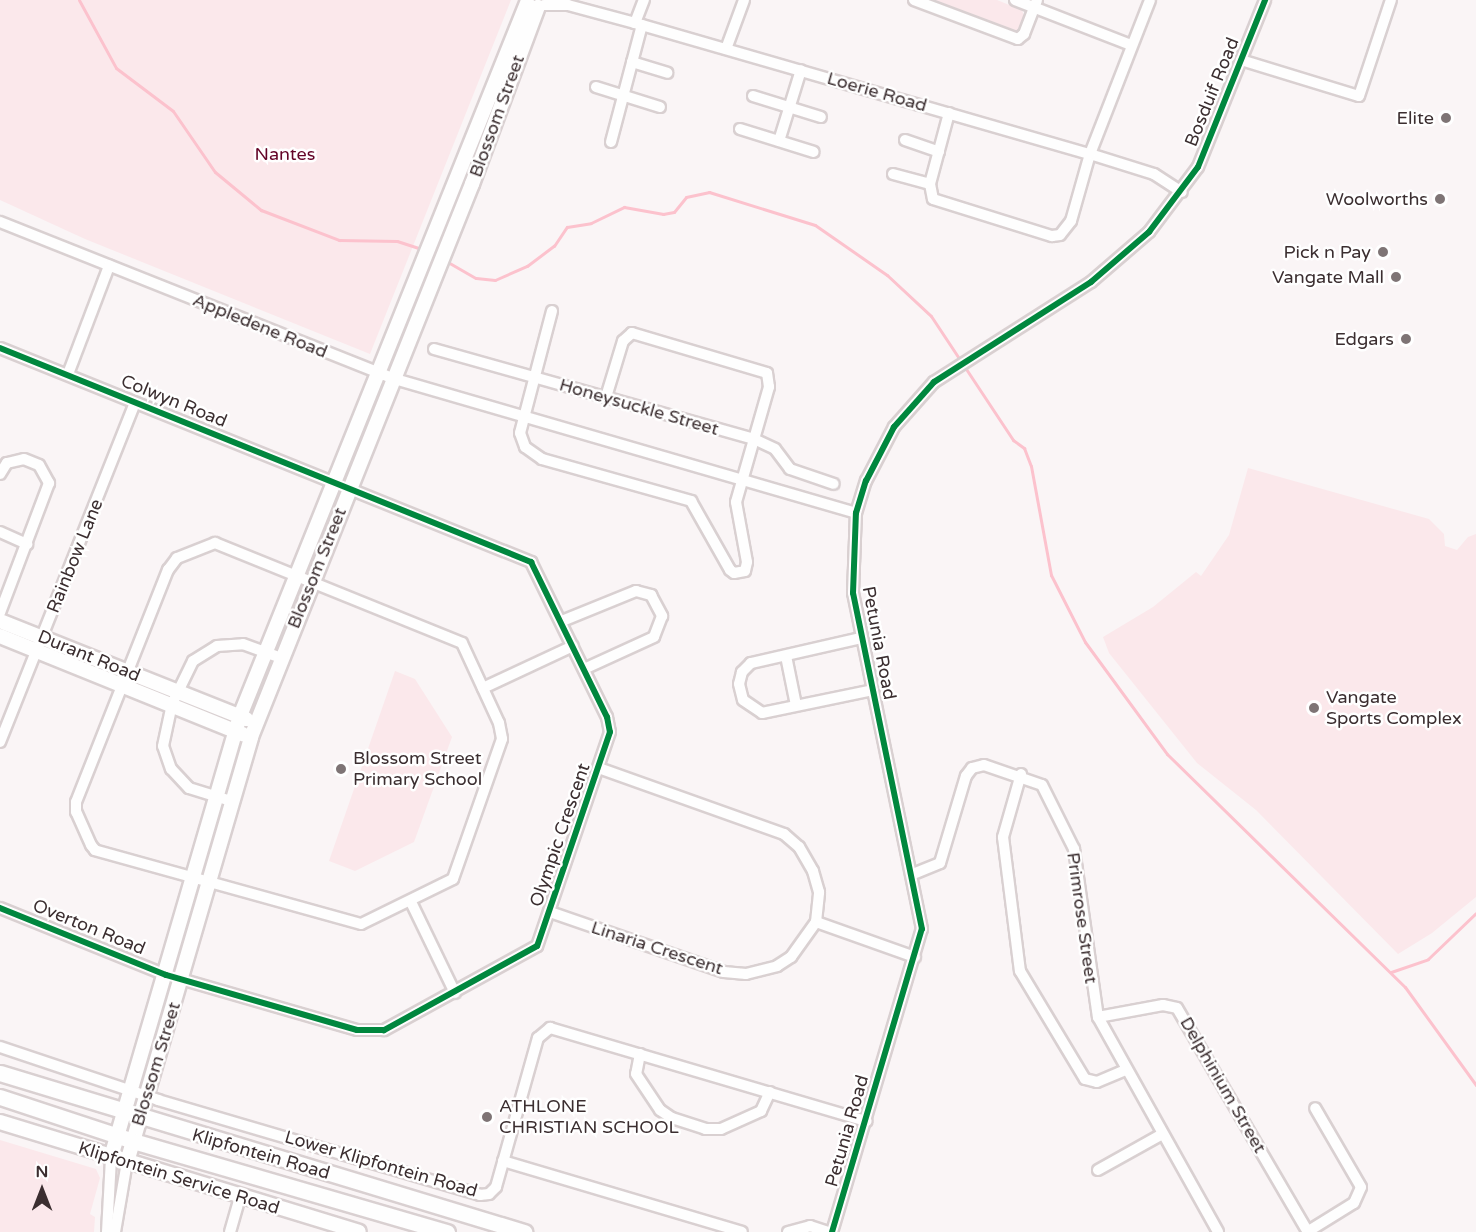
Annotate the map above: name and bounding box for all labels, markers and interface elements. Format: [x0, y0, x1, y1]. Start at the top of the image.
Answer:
street label: Bosduif Road [1180, 34, 1244, 150]
street label: Blossom Street [465, 52, 529, 180]
street label: Loerie Road [825, 67, 929, 117]
place label: Elite [1397, 107, 1434, 129]
marker: Elite [1439, 111, 1453, 125]
park label: Nantes [255, 143, 315, 165]
place label: Woolworths [1326, 188, 1428, 210]
marker: Woolworths [1433, 192, 1447, 206]
place label: Pick n Pay [1284, 241, 1371, 263]
marker: Pick n Pay [1376, 245, 1390, 259]
place label: Vangate Mall [1272, 266, 1384, 288]
marker: Vangate Mall [1389, 270, 1403, 284]
street label: Appledene Road [190, 289, 330, 363]
place label: Edgars [1334, 328, 1394, 350]
marker: Edgars [1399, 332, 1413, 346]
street label: Colwyn Road [118, 370, 230, 432]
street label: Honeysuckle Street [557, 374, 721, 440]
street label: Rainbow Lane [42, 496, 108, 616]
street label: Blossom Street [283, 504, 351, 632]
street label: Petunia Road [857, 584, 901, 702]
street label: Durant Road [34, 626, 144, 686]
place label: Vangate Sports Complex [1326, 687, 1462, 730]
marker: Vangate Sports Complex [1307, 701, 1321, 715]
place label: Blossom Street Primary School [353, 748, 482, 790]
street label: Olympic Crescent [525, 760, 595, 910]
marker: Blossom Street Primary School [334, 762, 348, 776]
street label: Primrose Street [1062, 851, 1102, 985]
street label: Overton Road [29, 895, 149, 959]
street label: Linaria Crescent [588, 917, 726, 979]
street label: Blossom Street [127, 999, 185, 1129]
street label: Delphinium Street [1175, 1013, 1271, 1157]
street label: Petunia Road [821, 1073, 873, 1189]
place label: ATHLONE CHRISTIAN SCHOOL [499, 1096, 679, 1138]
marker: ATHLONE CHRISTIAN SCHOOL [480, 1110, 494, 1124]
street label: Klipfontein Road [189, 1124, 333, 1184]
street label: Lower Klipfontein Road [282, 1126, 480, 1202]
street label: Klipfontein Service Road [76, 1137, 282, 1219]
north arrow [12, 1160, 72, 1220]
text: N [36, 1162, 48, 1182]

